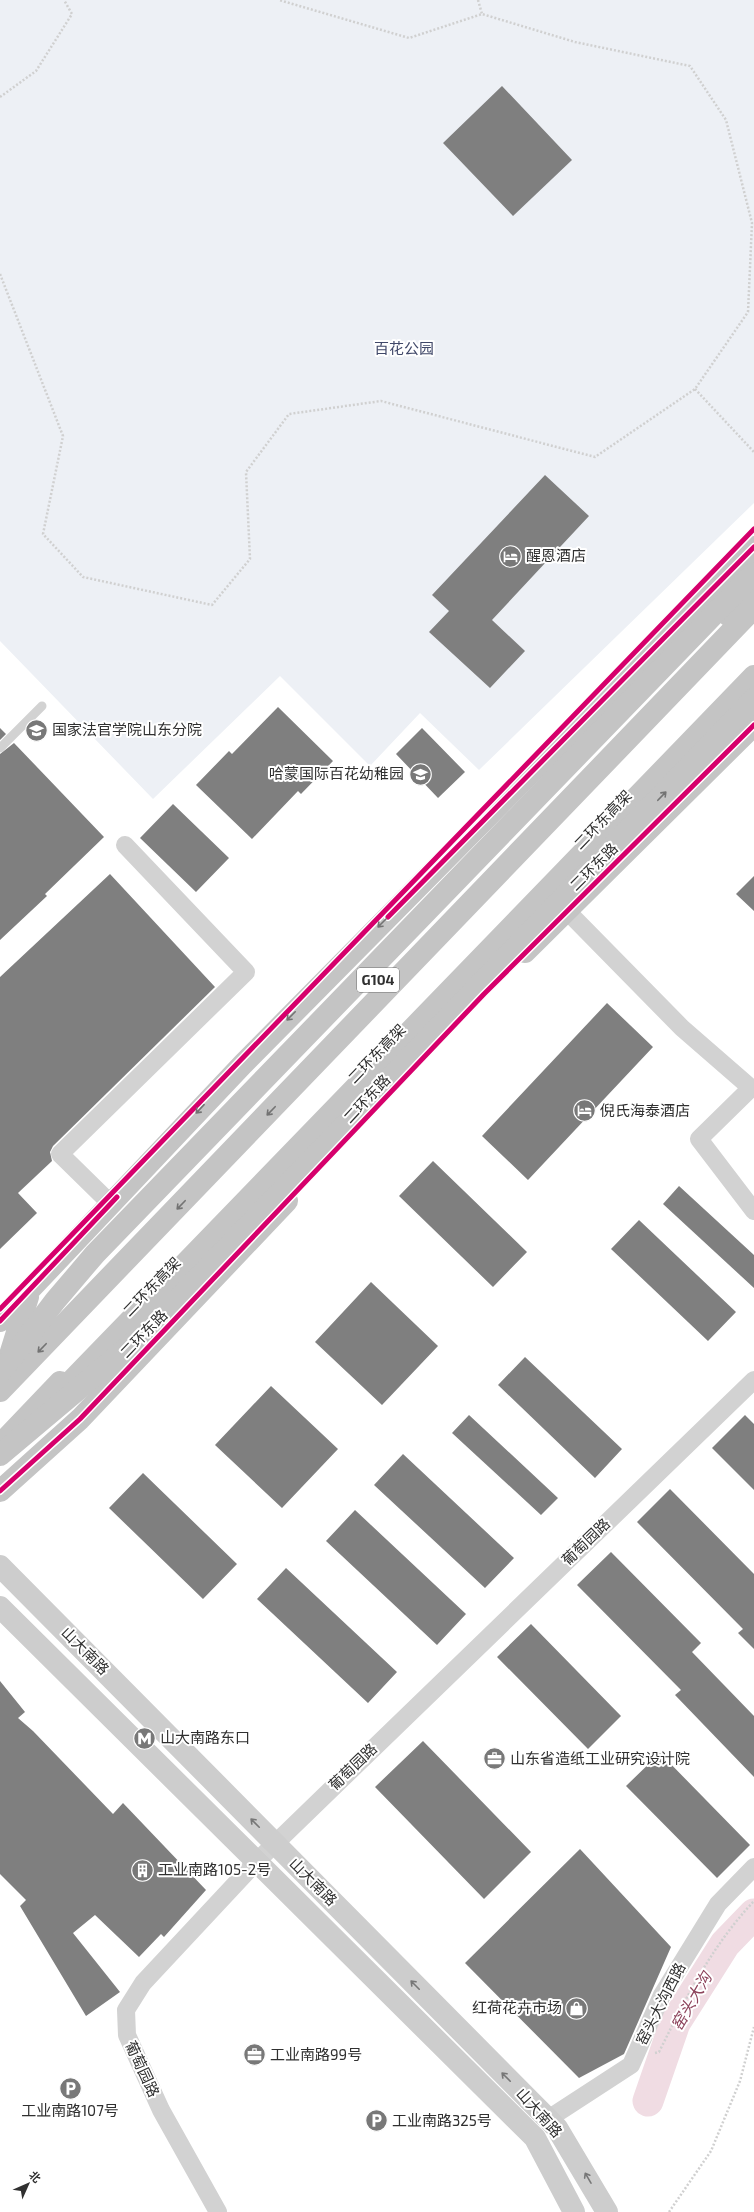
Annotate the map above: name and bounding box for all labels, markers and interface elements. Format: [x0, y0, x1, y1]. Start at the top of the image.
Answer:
park label: 百花公园 [374, 339, 434, 357]
hotel icon: 醒恩酒店 [497, 543, 523, 569]
place label: 醒恩酒店 [526, 546, 586, 564]
school or university icon: 国家法官学院山东分院 [23, 717, 49, 743]
place label: 国家法官学院山东分院 [52, 720, 202, 738]
school or university icon: 哈蒙国际百花幼稚园 [407, 761, 433, 787]
place label: 哈蒙国际百花幼稚园 [269, 764, 404, 782]
street label: 二环东高架 [570, 786, 635, 853]
one-way arrow [657, 791, 667, 801]
street label: 二环东路 [566, 839, 621, 894]
one-way arrow [377, 918, 387, 928]
road number: G104 [357, 968, 399, 992]
one-way arrow [286, 1011, 296, 1021]
street label: 二环东高架 [344, 1020, 409, 1087]
street label: 二环东路 [339, 1070, 393, 1126]
hotel icon: 倪氏海泰酒店 [571, 1098, 597, 1124]
place label: 倪氏海泰酒店 [600, 1101, 690, 1119]
one-way arrow [196, 1104, 205, 1114]
one-way arrow [266, 1106, 276, 1116]
one-way arrow [176, 1200, 186, 1210]
street label: 二环东高架 [119, 1253, 184, 1320]
street label: 二环东路 [116, 1305, 171, 1361]
one-way arrow [37, 1343, 47, 1353]
street label: 葡萄园路 [557, 1514, 613, 1569]
street label: 山大南路 [58, 1623, 113, 1678]
metro station icon: 山大南路东口 [132, 1725, 158, 1751]
place label: 山大南路东口 [160, 1728, 250, 1746]
street label: 葡萄园路 [324, 1739, 380, 1794]
office icon: 山东省造纸工业研究设计院 [482, 1746, 508, 1772]
place label: 山东省造纸工业研究设计院 [510, 1749, 690, 1767]
one-way arrow [250, 1818, 260, 1828]
street label: 山大南路 [286, 1854, 341, 1909]
building icon: 工业南路105-2号 [129, 1857, 155, 1883]
place label: 工业南路105-2号 [158, 1860, 271, 1878]
street label: 窑头大沟西路 [632, 1959, 689, 2048]
water label: 窑头大沟 [666, 1967, 716, 2033]
one-way arrow [410, 1980, 420, 1990]
shop icon: 红荷花卉市场 [564, 1995, 590, 2021]
place label: 红荷花卉市场 [472, 1998, 562, 2016]
street label: 葡萄园路 [122, 2038, 164, 2100]
office icon: 工业南路99号 [241, 2042, 267, 2068]
place label: 工业南路99号 [270, 2045, 362, 2063]
one-way arrow [502, 2072, 511, 2082]
parking icon: 工业南路107号 [57, 2075, 83, 2101]
street label: 山大南路 [513, 2084, 567, 2141]
place label: 工业南路107号 [21, 2101, 119, 2119]
parking icon: 工业南路325号 [364, 2108, 390, 2134]
place label: 工业南路325号 [392, 2111, 492, 2129]
north arrow [8, 2164, 48, 2204]
text: 北 [27, 2168, 44, 2185]
one-way arrow [583, 2172, 591, 2184]

